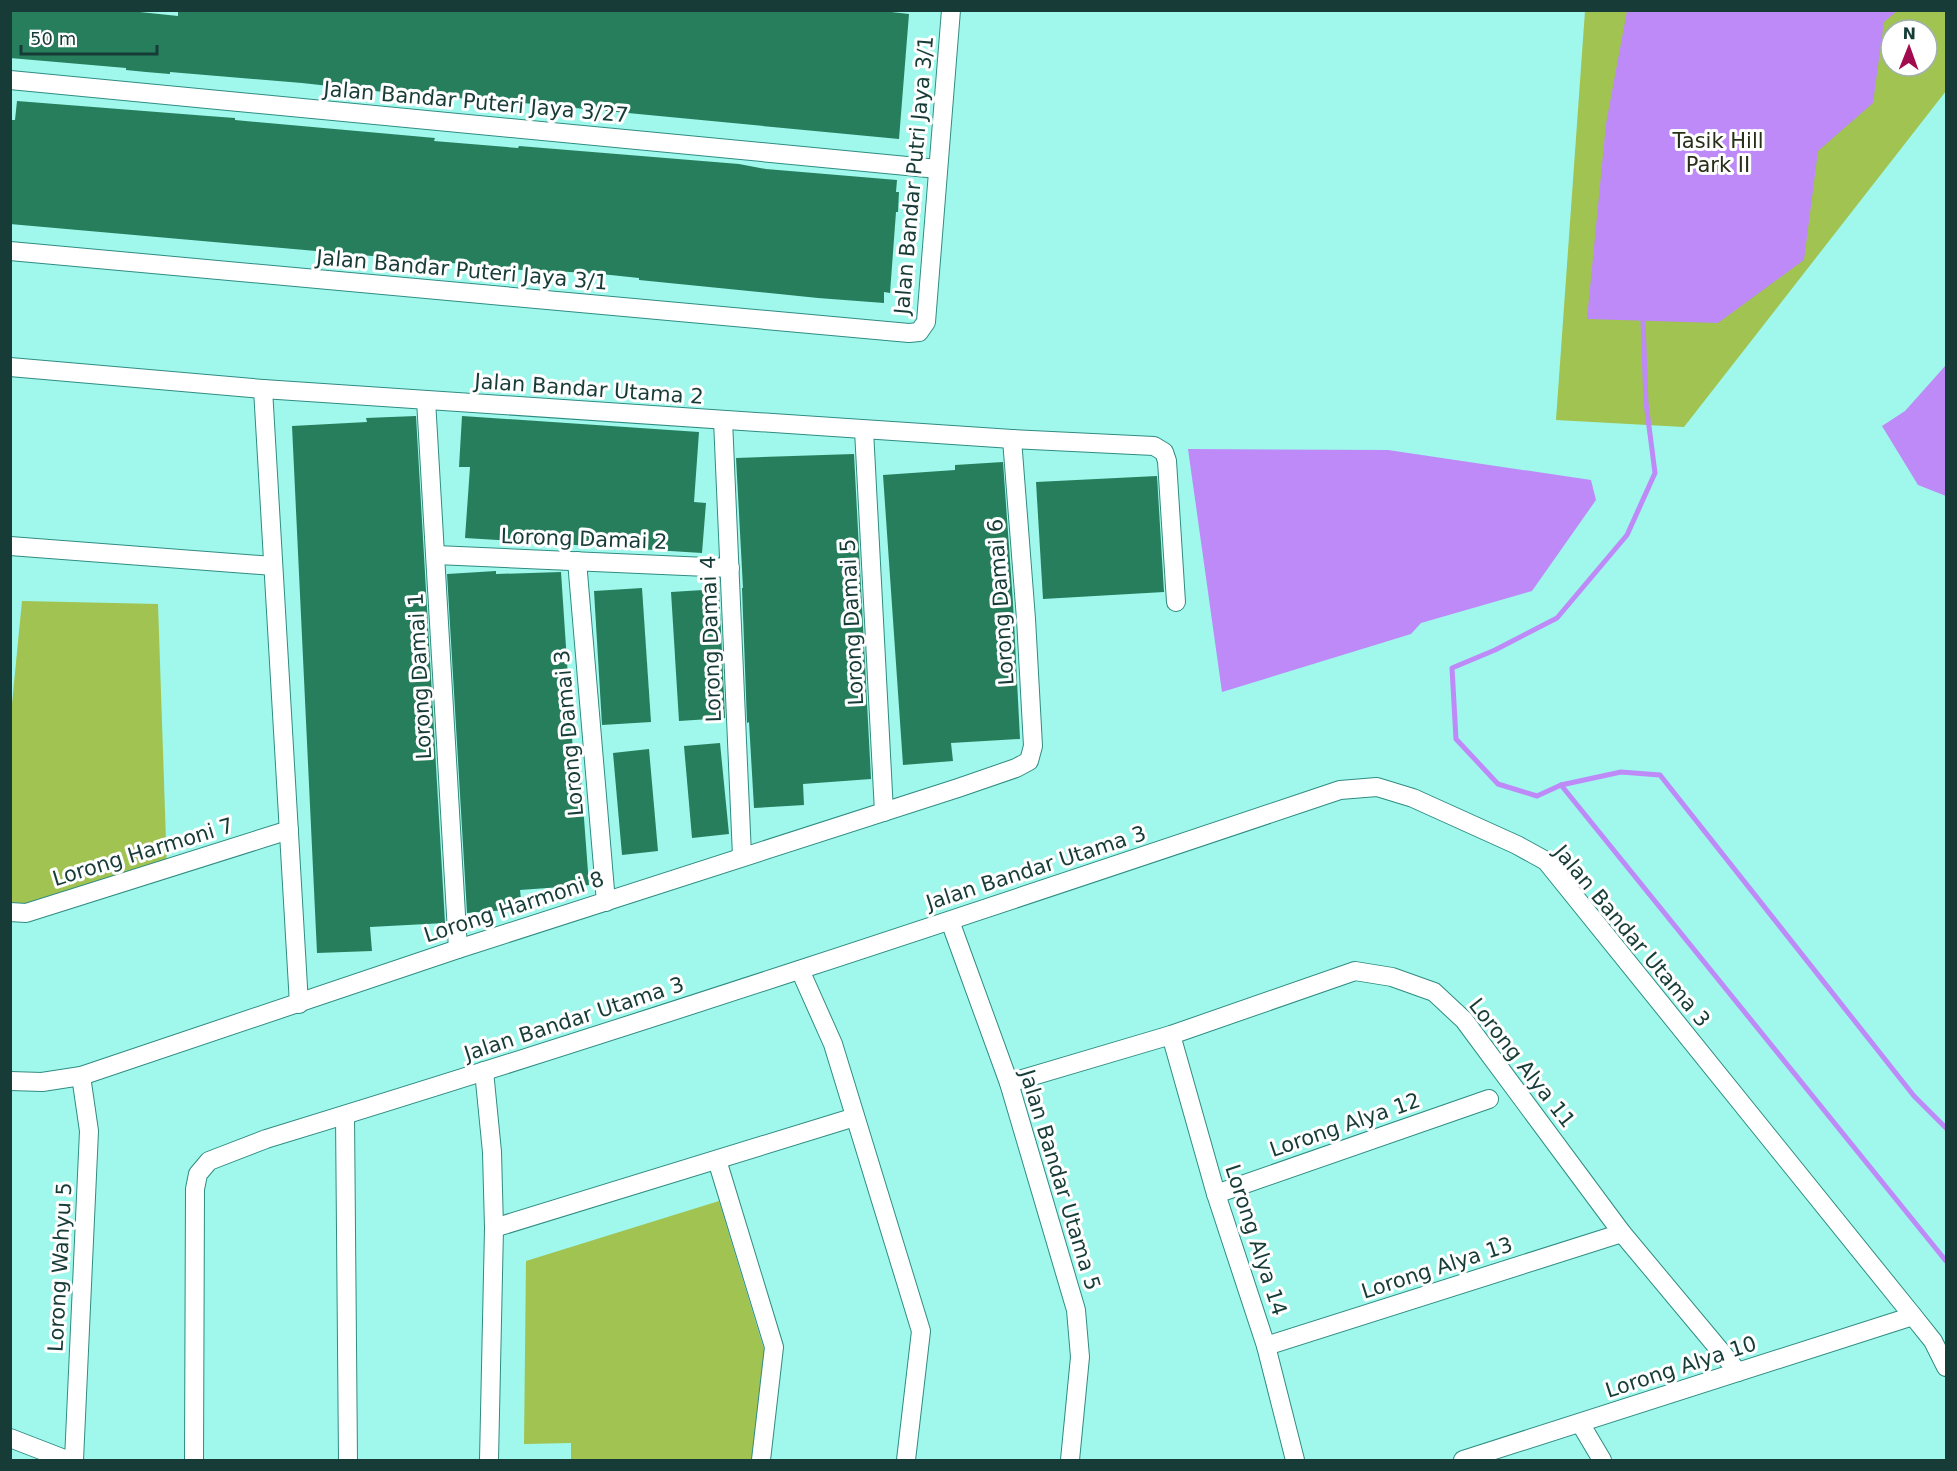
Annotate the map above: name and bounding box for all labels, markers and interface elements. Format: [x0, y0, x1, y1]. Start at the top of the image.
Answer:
scale bar [21, 18, 158, 56]
north arrow [1879, 18, 1939, 78]
text: N [1902, 24, 1916, 43]
text: 50 m [30, 28, 76, 49]
street label: Jalan Bandar Putri Jaya 3/1 [890, 35, 938, 317]
street label: Jalan Bandar Puteri Jaya 3/27 [321, 77, 629, 127]
park label: Tasik Hill Park II [1671, 129, 1764, 177]
street label: Jalan Bandar Puteri Jaya 3/1 [313, 245, 609, 295]
street label: Jalan Bandar Utama 2 [472, 369, 704, 409]
street label: Lorong Damai 6 [983, 518, 1019, 686]
street label: Lorong Damai 2 [500, 524, 668, 554]
street label: Lorong Damai 5 [836, 538, 868, 706]
street label: Lorong Damai 4 [696, 555, 726, 723]
street label: Lorong Damai 1 [404, 592, 436, 760]
street label: Lorong Damai 3 [550, 649, 588, 817]
street label: Lorong Harmoni 7 [50, 813, 236, 891]
street label: Jalan Bandar Utama 3 [921, 821, 1149, 916]
street label: Jalan Bandar Utama 3 [1548, 839, 1715, 1032]
street label: Lorong Harmoni 8 [421, 867, 607, 947]
street label: Jalan Bandar Utama 3 [459, 972, 687, 1067]
street label: Lorong Alya 11 [1464, 994, 1580, 1132]
street label: Jalan Bandar Utama 5 [1014, 1065, 1105, 1293]
street label: Lorong Alya 12 [1267, 1088, 1423, 1162]
street label: Lorong Alya 14 [1220, 1161, 1292, 1319]
street label: Lorong Wahyu 5 [44, 1182, 76, 1352]
street label: Lorong Alya 13 [1358, 1232, 1516, 1304]
street label: Lorong Alya 10 [1602, 1331, 1760, 1403]

